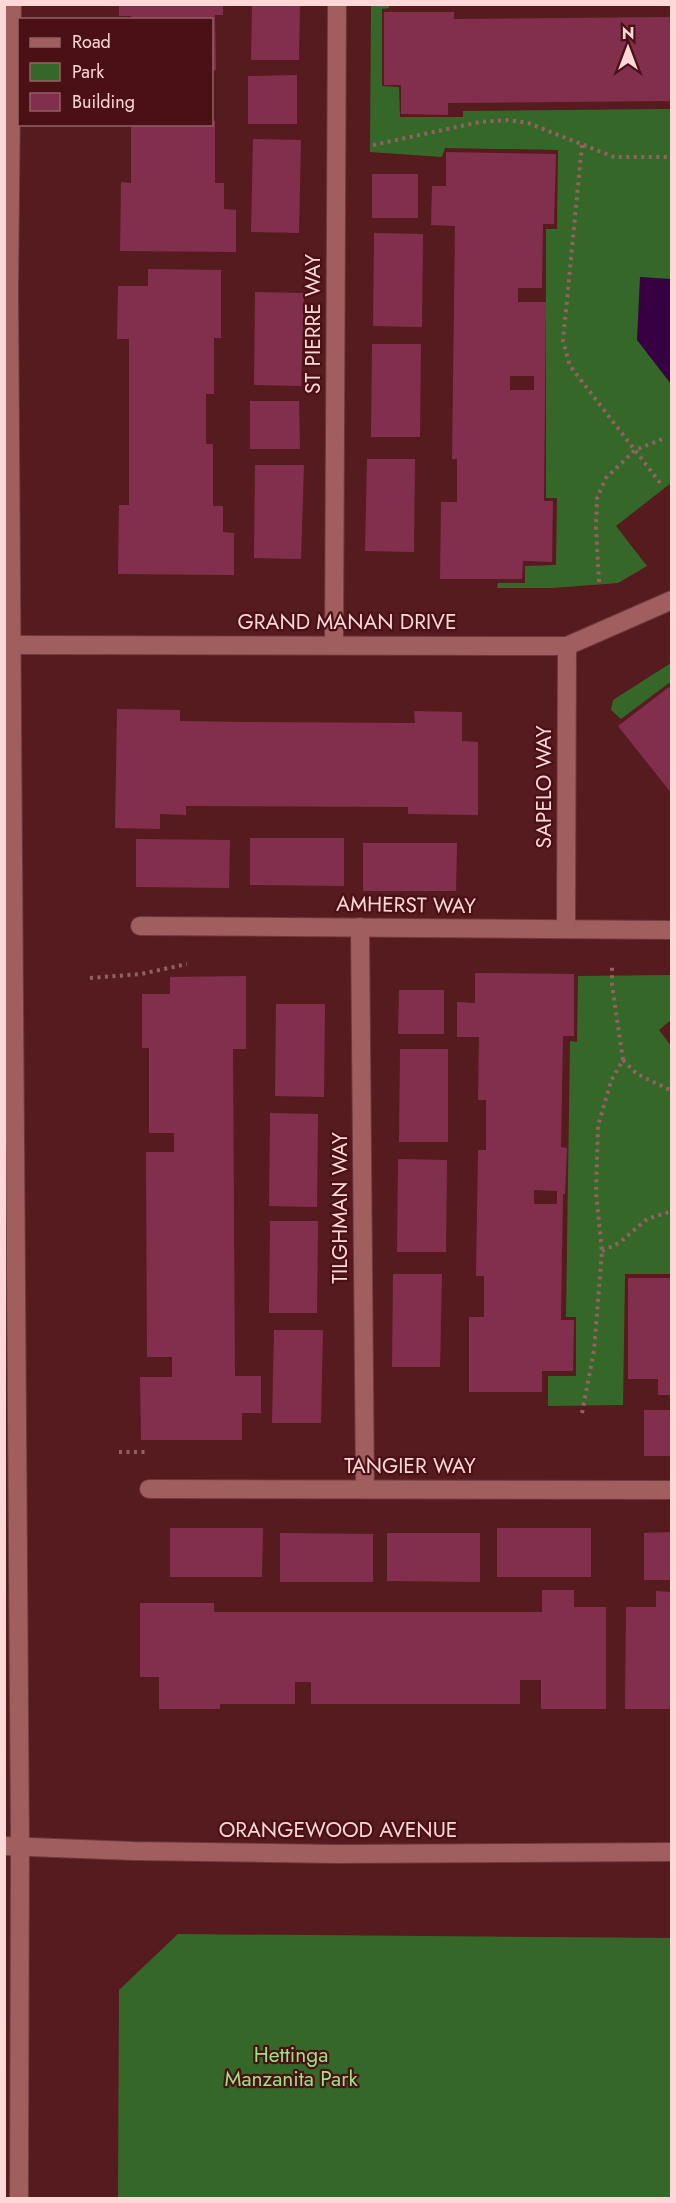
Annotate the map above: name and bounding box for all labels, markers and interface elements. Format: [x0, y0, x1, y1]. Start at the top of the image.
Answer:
legend [18, 18, 213, 126]
north arrow [598, 18, 658, 78]
text: N [622, 22, 634, 45]
text: Road [72, 29, 111, 55]
text: Park [72, 59, 104, 85]
text: Building [72, 89, 135, 115]
street label: ST PIERRE WAY [298, 254, 328, 394]
street label: GRAND MANAN DRIVE [238, 607, 456, 637]
street label: SAPELO WAY [529, 725, 559, 849]
street label: AMHERST WAY [336, 889, 476, 921]
street label: TILGHMAN WAY [325, 1132, 355, 1284]
street label: TANGIER WAY [344, 1451, 476, 1481]
street label: ORANGEWOOD AVENUE [219, 1815, 457, 1845]
park label: Hettinga Manzanita Park [224, 2040, 358, 2094]

